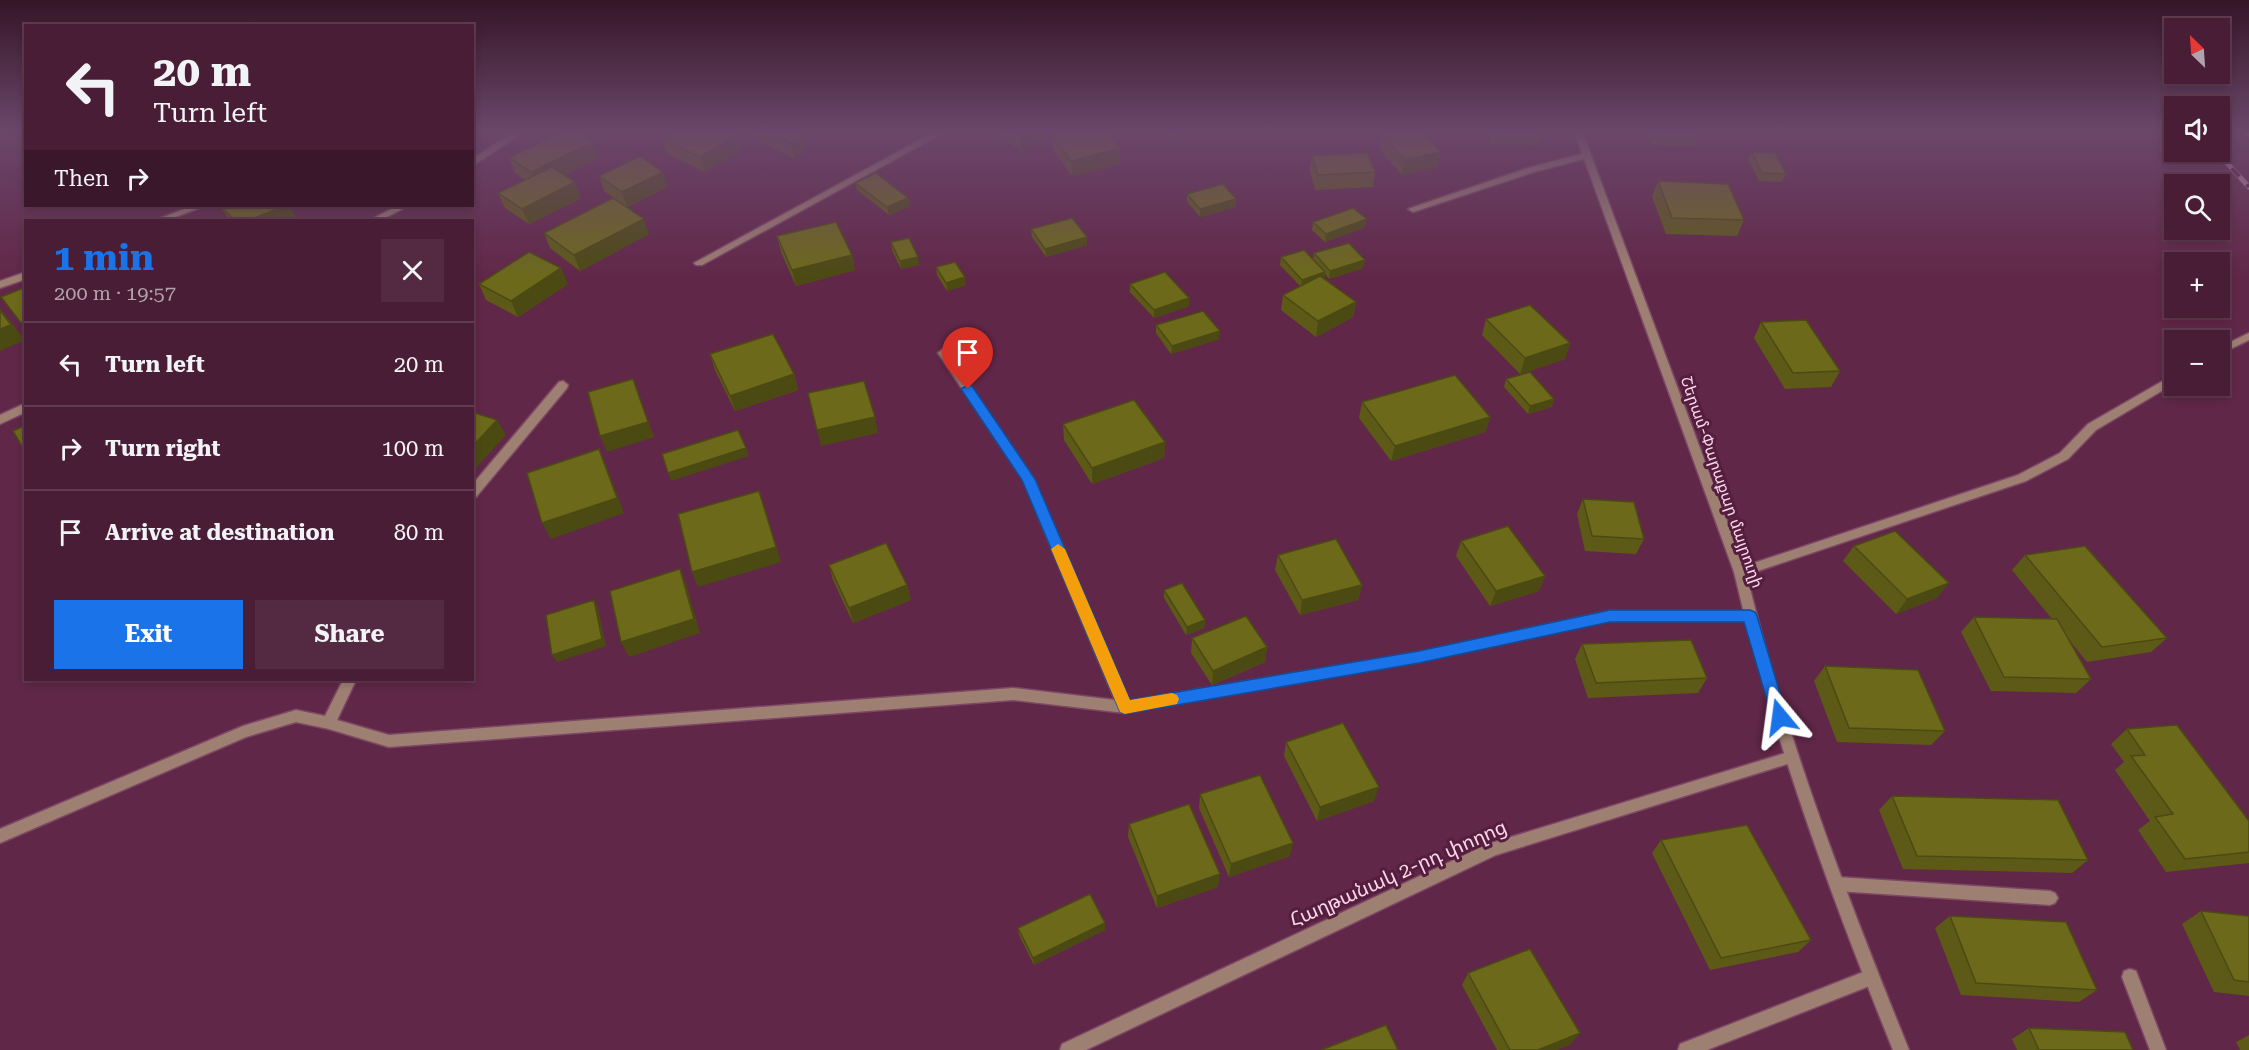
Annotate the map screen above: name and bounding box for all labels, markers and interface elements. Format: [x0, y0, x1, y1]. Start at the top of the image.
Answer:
north arrow [2164, 18, 2230, 84]
map controls [2164, 18, 2230, 396]
text: 20 m [153, 47, 251, 96]
icon: left [54, 48, 132, 126]
button: sound [2164, 96, 2230, 162]
text: Turn left [153, 97, 267, 129]
icon: right [121, 162, 154, 195]
text: Then [54, 166, 109, 191]
button: search [2164, 174, 2230, 240]
text: 1 min [54, 237, 154, 279]
button: close [381, 239, 444, 302]
button: + [2164, 252, 2230, 318]
text: 200 m · 19:57 [54, 281, 176, 305]
pin [942, 327, 993, 389]
button: − [2164, 330, 2230, 396]
icon: arrive [951, 336, 984, 369]
icon: left [54, 348, 87, 381]
text: Turn left [105, 352, 205, 377]
text: 20 m [394, 352, 444, 377]
street label: Շերամ-Փարաքար մայրուղի [1677, 374, 1767, 590]
icon: right [54, 432, 87, 465]
text: Turn right [105, 436, 220, 461]
text: 100 m [381, 436, 444, 461]
icon: arrive [54, 516, 87, 549]
text: Arrive at destination [105, 520, 334, 545]
text: 80 m [394, 520, 444, 545]
button: Exit [54, 600, 243, 669]
button: Share [255, 600, 444, 669]
position arrow [1748, 685, 1812, 749]
street label: Հաղթանակ 2-րդ փողոց [1286, 814, 1510, 932]

